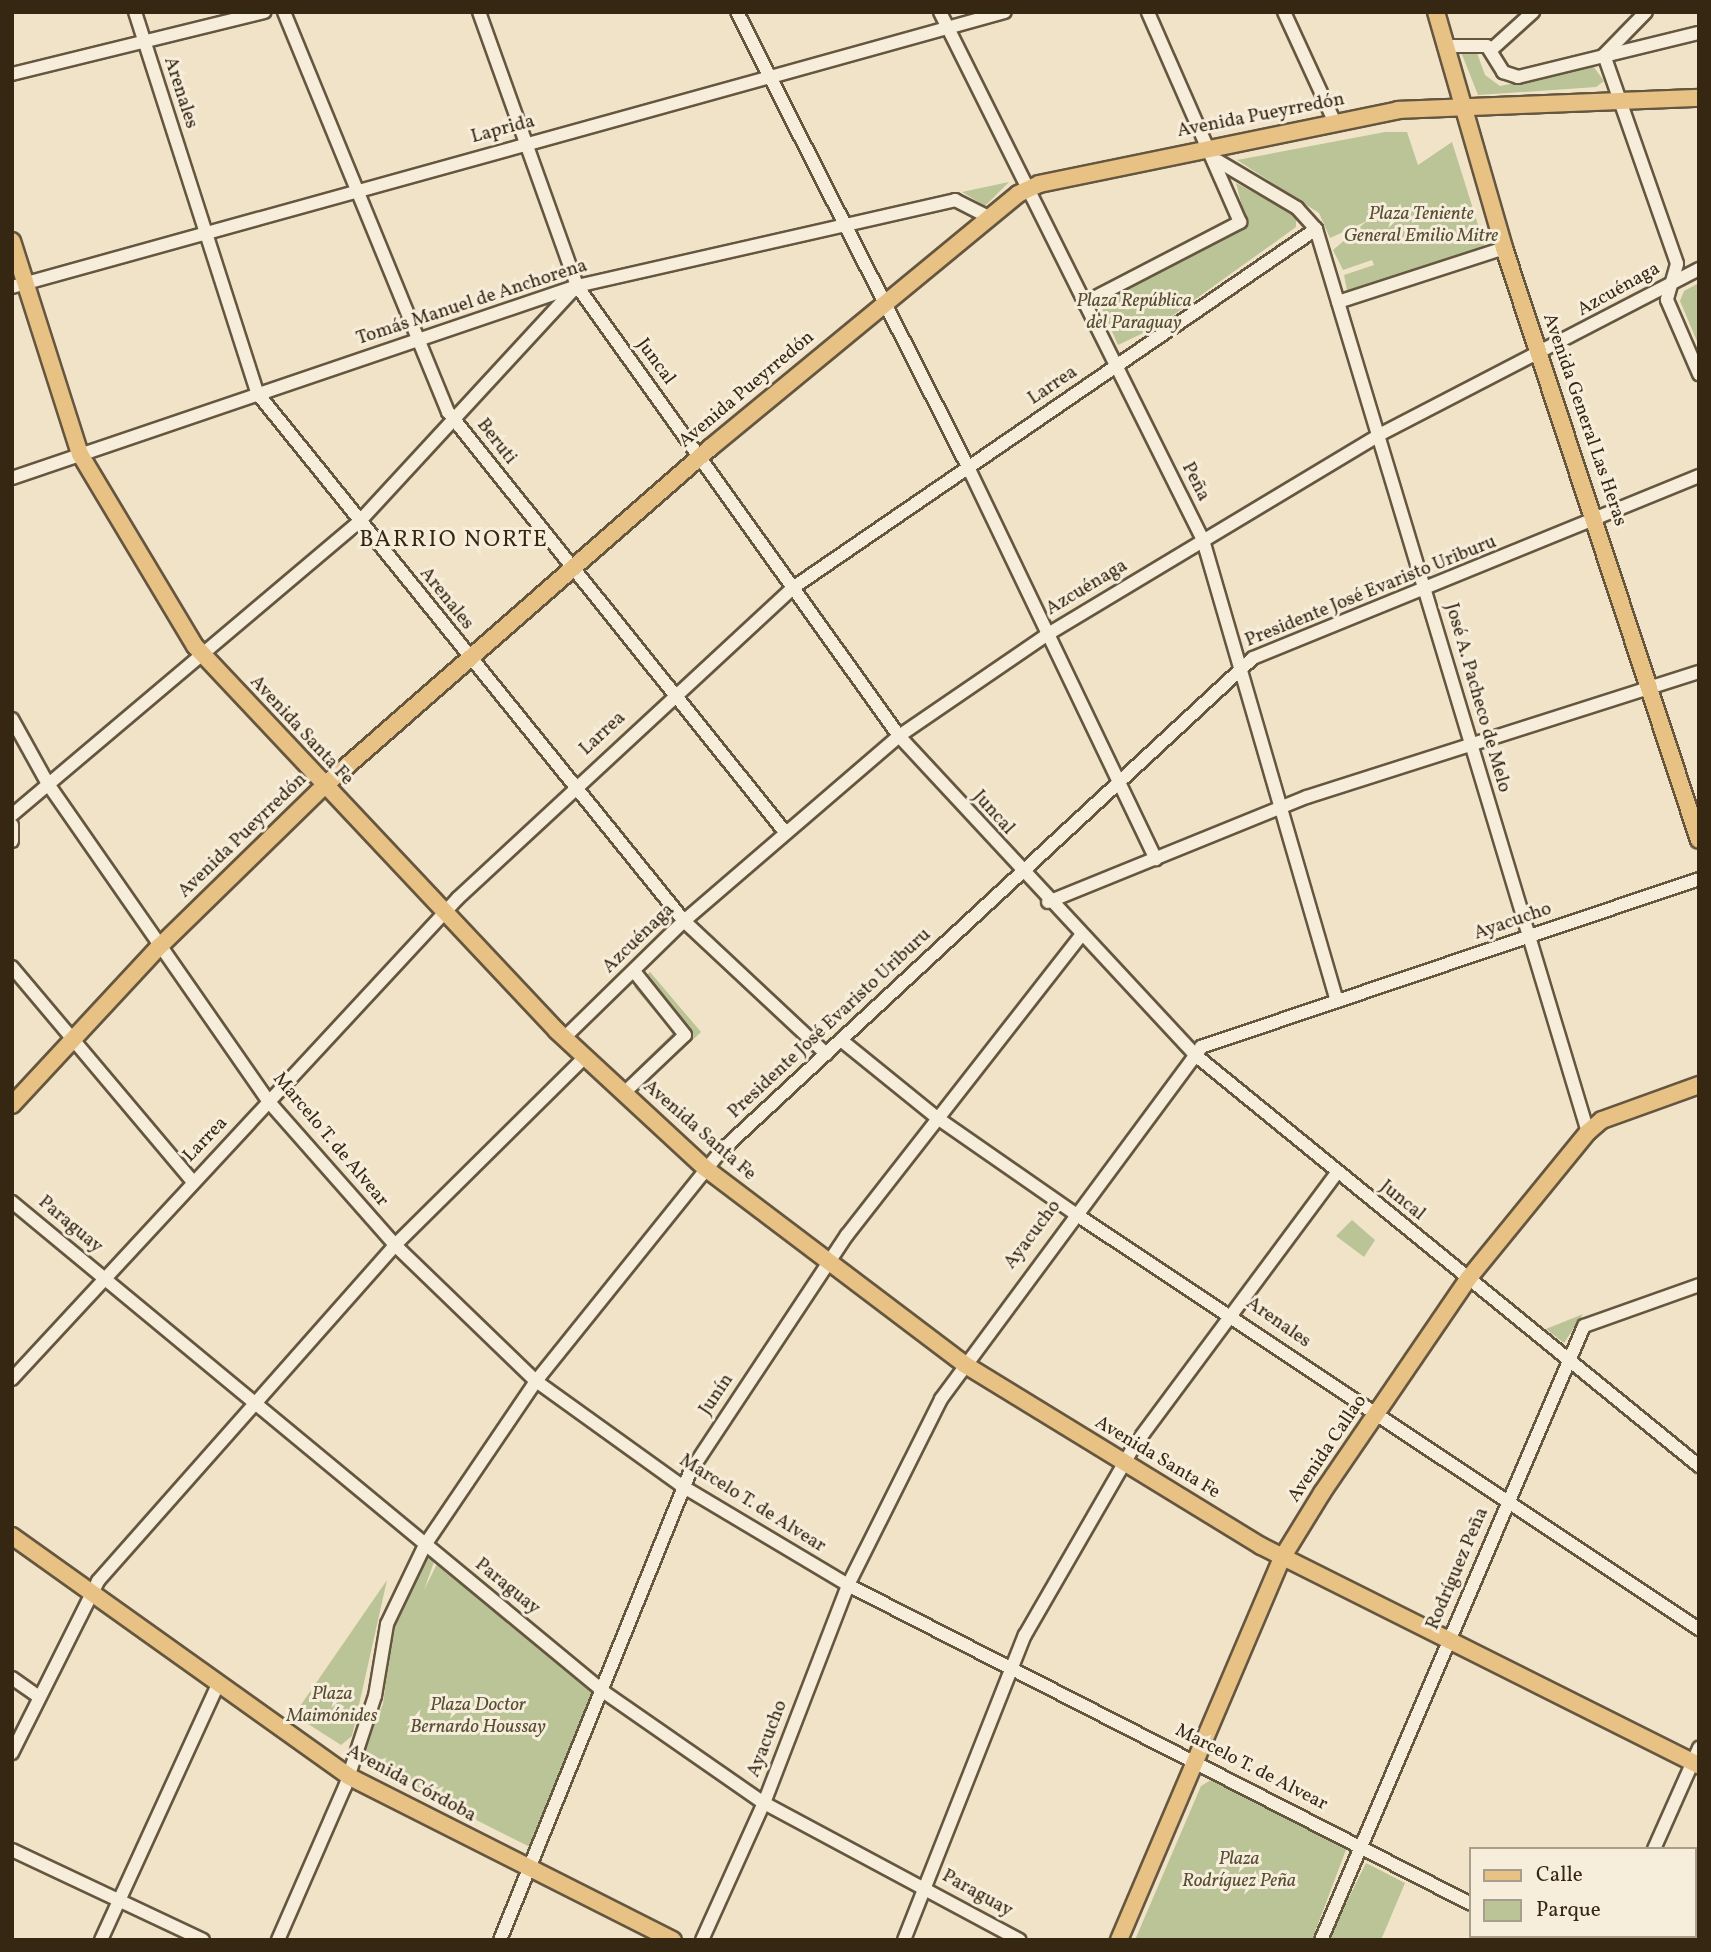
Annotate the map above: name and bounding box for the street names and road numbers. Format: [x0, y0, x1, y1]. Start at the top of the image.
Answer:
street label: Arenales [158, 54, 202, 132]
street label: Avenida Pueyrredón [1175, 89, 1347, 143]
street label: Laprida [469, 111, 537, 149]
street label: Tomás Manuel de Anchorena [354, 255, 590, 351]
street label: Azcuénaga [1574, 258, 1664, 322]
street label: Avenida General Las Heras [1537, 311, 1631, 529]
street label: Avenida Pueyrredón [675, 327, 819, 453]
street label: Juncal [631, 334, 679, 390]
street label: Larrea [1024, 361, 1082, 411]
street label: Beruti [471, 415, 521, 469]
street label: Peña [1176, 459, 1214, 505]
street label: Presidente José Evaristo Uriburu [1242, 531, 1500, 653]
street label: Azcuénaga [1042, 555, 1132, 621]
street label: Arenales [414, 563, 478, 635]
street label: José A. Pacheco de Melo [1439, 601, 1515, 795]
street label: Avenida Santa Fe [244, 671, 358, 791]
street label: Larrea [575, 707, 631, 761]
street label: Avenida Pueyrredón [174, 769, 312, 903]
street label: Juncal [967, 786, 1019, 840]
street label: Ayacucho [1471, 898, 1555, 946]
street label: Azcuénaga [598, 899, 680, 979]
street label: Presidente José Evaristo Uriburu [724, 924, 936, 1124]
street label: Marcelo T. de Alvear [267, 1068, 393, 1212]
street label: Avenida Santa Fe [638, 1076, 760, 1186]
street label: Larrea [179, 1112, 233, 1168]
street label: Juncal [1375, 1176, 1429, 1226]
street label: Paraguay [33, 1191, 107, 1259]
street label: Ayacucho [1000, 1196, 1066, 1274]
street label: Arenales [1241, 1292, 1315, 1354]
street label: Junín [695, 1370, 739, 1420]
street label: Avenida Callao [1284, 1391, 1372, 1507]
street label: Avenida Santa Fe [1090, 1412, 1224, 1504]
street label: Marcelo T. de Alvear [674, 1450, 830, 1558]
street label: Rodríguez Peña [1422, 1505, 1494, 1633]
street label: Paraguay [470, 1554, 544, 1620]
street label: Ayacucho [743, 1697, 793, 1781]
street label: Marcelo T. de Alvear [1171, 1719, 1331, 1817]
street label: Avenida Córdoba [342, 1740, 480, 1828]
street label: Paraguay [938, 1865, 1016, 1923]

